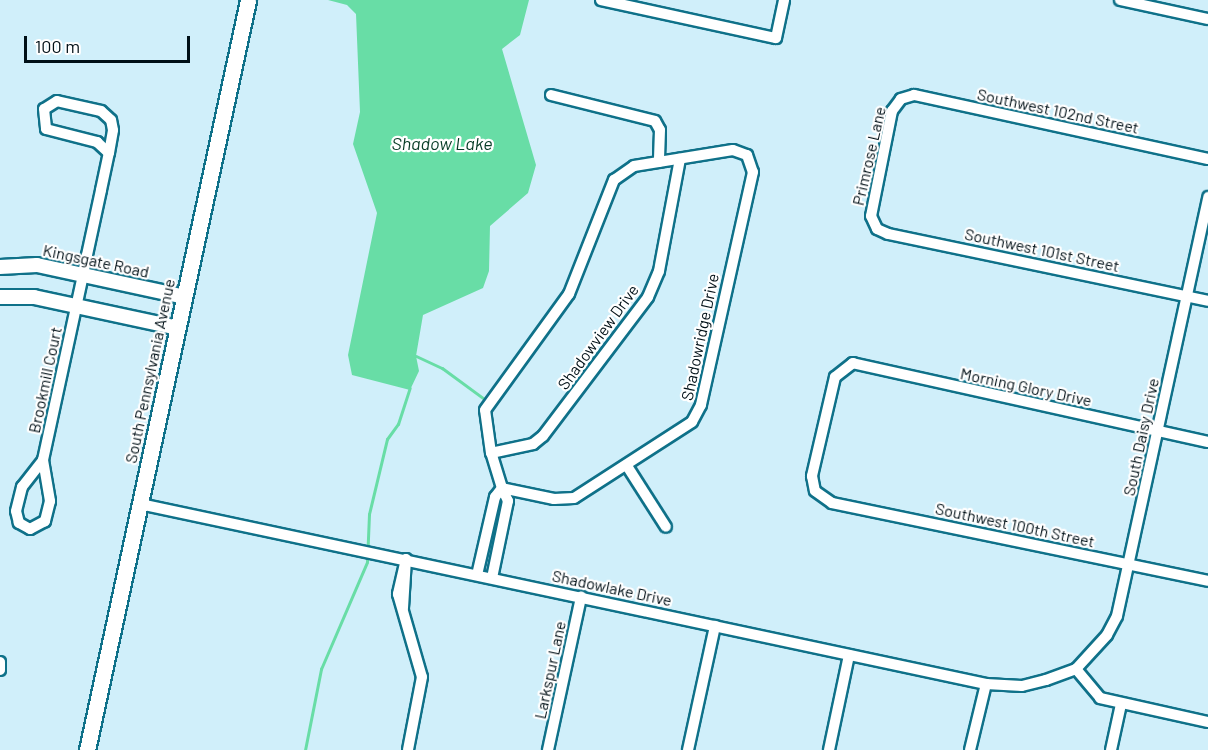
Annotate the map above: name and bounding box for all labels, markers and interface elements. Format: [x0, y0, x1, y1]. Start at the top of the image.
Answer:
scale bar [27, 24, 194, 62]
text: 100 m [35, 35, 80, 57]
street label: Southwest 102nd Street [975, 84, 1141, 138]
street label: Primrose Lane [848, 105, 890, 207]
water label: Shadow Lake [391, 132, 493, 154]
street label: Southwest 101st Street [963, 224, 1121, 276]
street label: Kingsgate Road [41, 240, 151, 282]
street label: Shadowridge Drive [677, 272, 723, 402]
street label: South Pennsylvania Avenue [121, 277, 179, 465]
street label: Shadowview Drive [553, 281, 643, 393]
street label: Brookmill Court [24, 325, 66, 435]
street label: Morning Glory Drive [959, 364, 1093, 410]
street label: South Daisy Drive [1119, 376, 1163, 498]
street label: Southwest 100th Street [934, 499, 1096, 551]
street label: Shadowlake Drive [550, 566, 674, 610]
street label: Larkspur Lane [530, 619, 570, 721]

